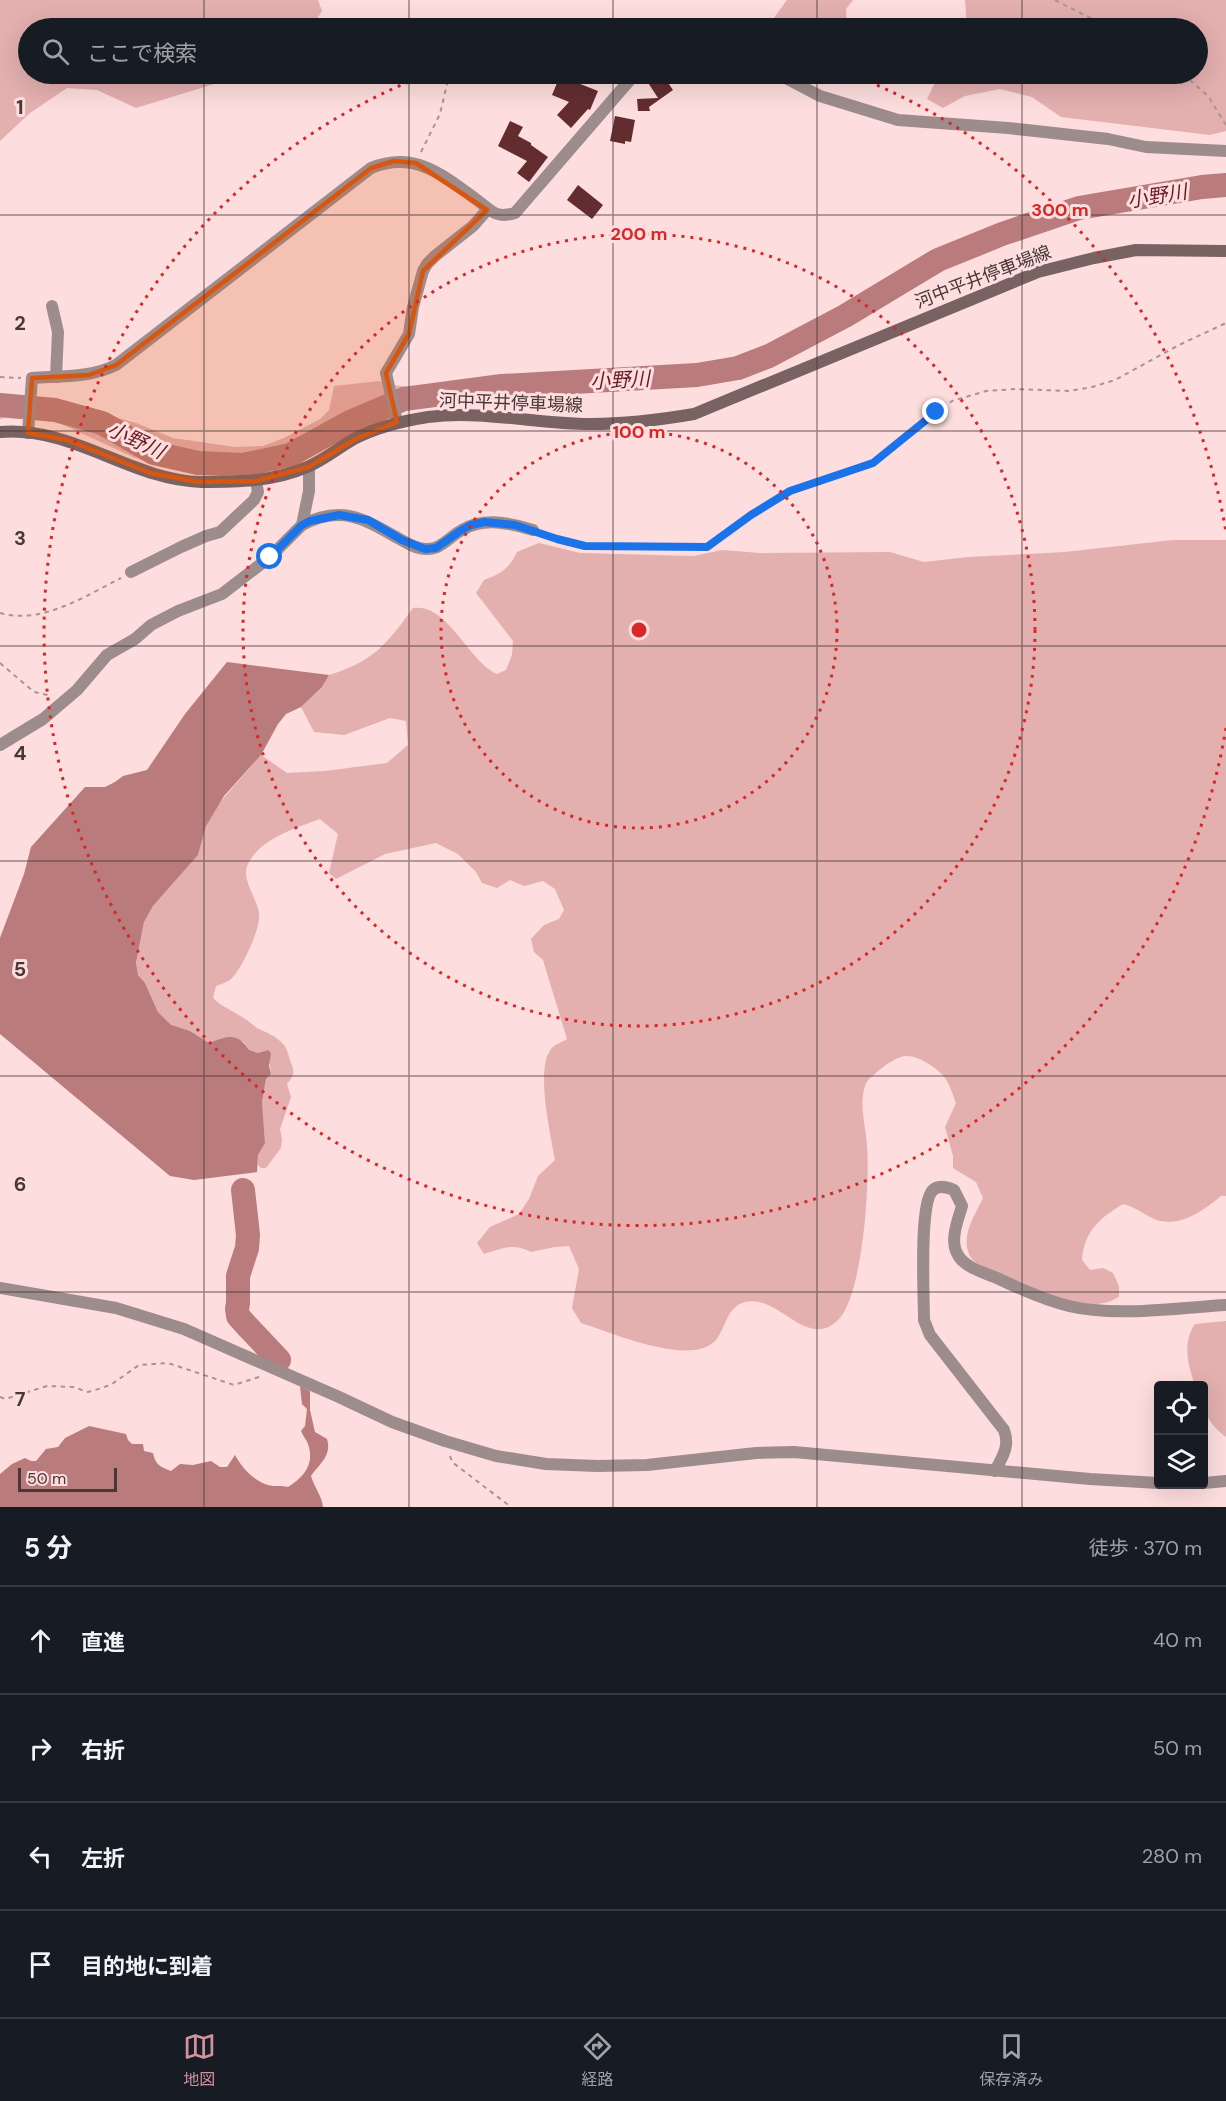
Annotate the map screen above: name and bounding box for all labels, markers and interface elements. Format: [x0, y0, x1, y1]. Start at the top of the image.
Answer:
search box [18, 18, 1208, 84]
icon: search [39, 35, 72, 68]
text: ここで検索 [87, 39, 197, 68]
text: 1 [16, 94, 24, 120]
water label: 小野川 [1125, 178, 1191, 214]
text: 300 m [1031, 198, 1089, 222]
text: 200 m [611, 222, 667, 246]
street label: 河中平井停車場線 [911, 240, 1055, 314]
text: 2 [14, 310, 26, 336]
water label: 小野川 [589, 365, 653, 395]
street label: 河中平井停車場線 [439, 388, 583, 418]
route end [922, 398, 948, 424]
water label: 小野川 [103, 416, 170, 465]
text: 100 m [612, 420, 666, 444]
text: 3 [14, 525, 26, 551]
route start [256, 543, 282, 569]
centre of rings [629, 620, 649, 640]
text: 4 [14, 740, 27, 766]
text: 5 [14, 956, 26, 982]
text: 6 [14, 1171, 26, 1197]
map controls [1154, 1381, 1208, 1489]
button: locate [1154, 1381, 1208, 1435]
text: 7 [15, 1386, 26, 1412]
button: layers [1154, 1435, 1208, 1489]
scale bar [18, 1465, 117, 1492]
text: 50 m [27, 1468, 66, 1489]
text: 5 分 [24, 1531, 72, 1565]
text: 徒歩 · 370 m [1089, 1535, 1202, 1561]
icon: ahead [24, 1624, 57, 1657]
text: 40 m [1153, 1627, 1202, 1653]
text: 直進 [81, 1628, 125, 1657]
icon: right [24, 1732, 57, 1765]
text: 50 m [1153, 1735, 1202, 1761]
text: 右折 [81, 1736, 125, 1765]
icon: left [24, 1840, 57, 1873]
text: 280 m [1142, 1843, 1202, 1869]
text: 左折 [81, 1844, 125, 1873]
icon: arrive [24, 1948, 57, 1981]
text: 目的地に到着 [81, 1952, 213, 1981]
tab: 地図 [183, 2030, 216, 2090]
tab: 経路 [581, 2030, 614, 2090]
tab: 保存済み [979, 2030, 1043, 2090]

